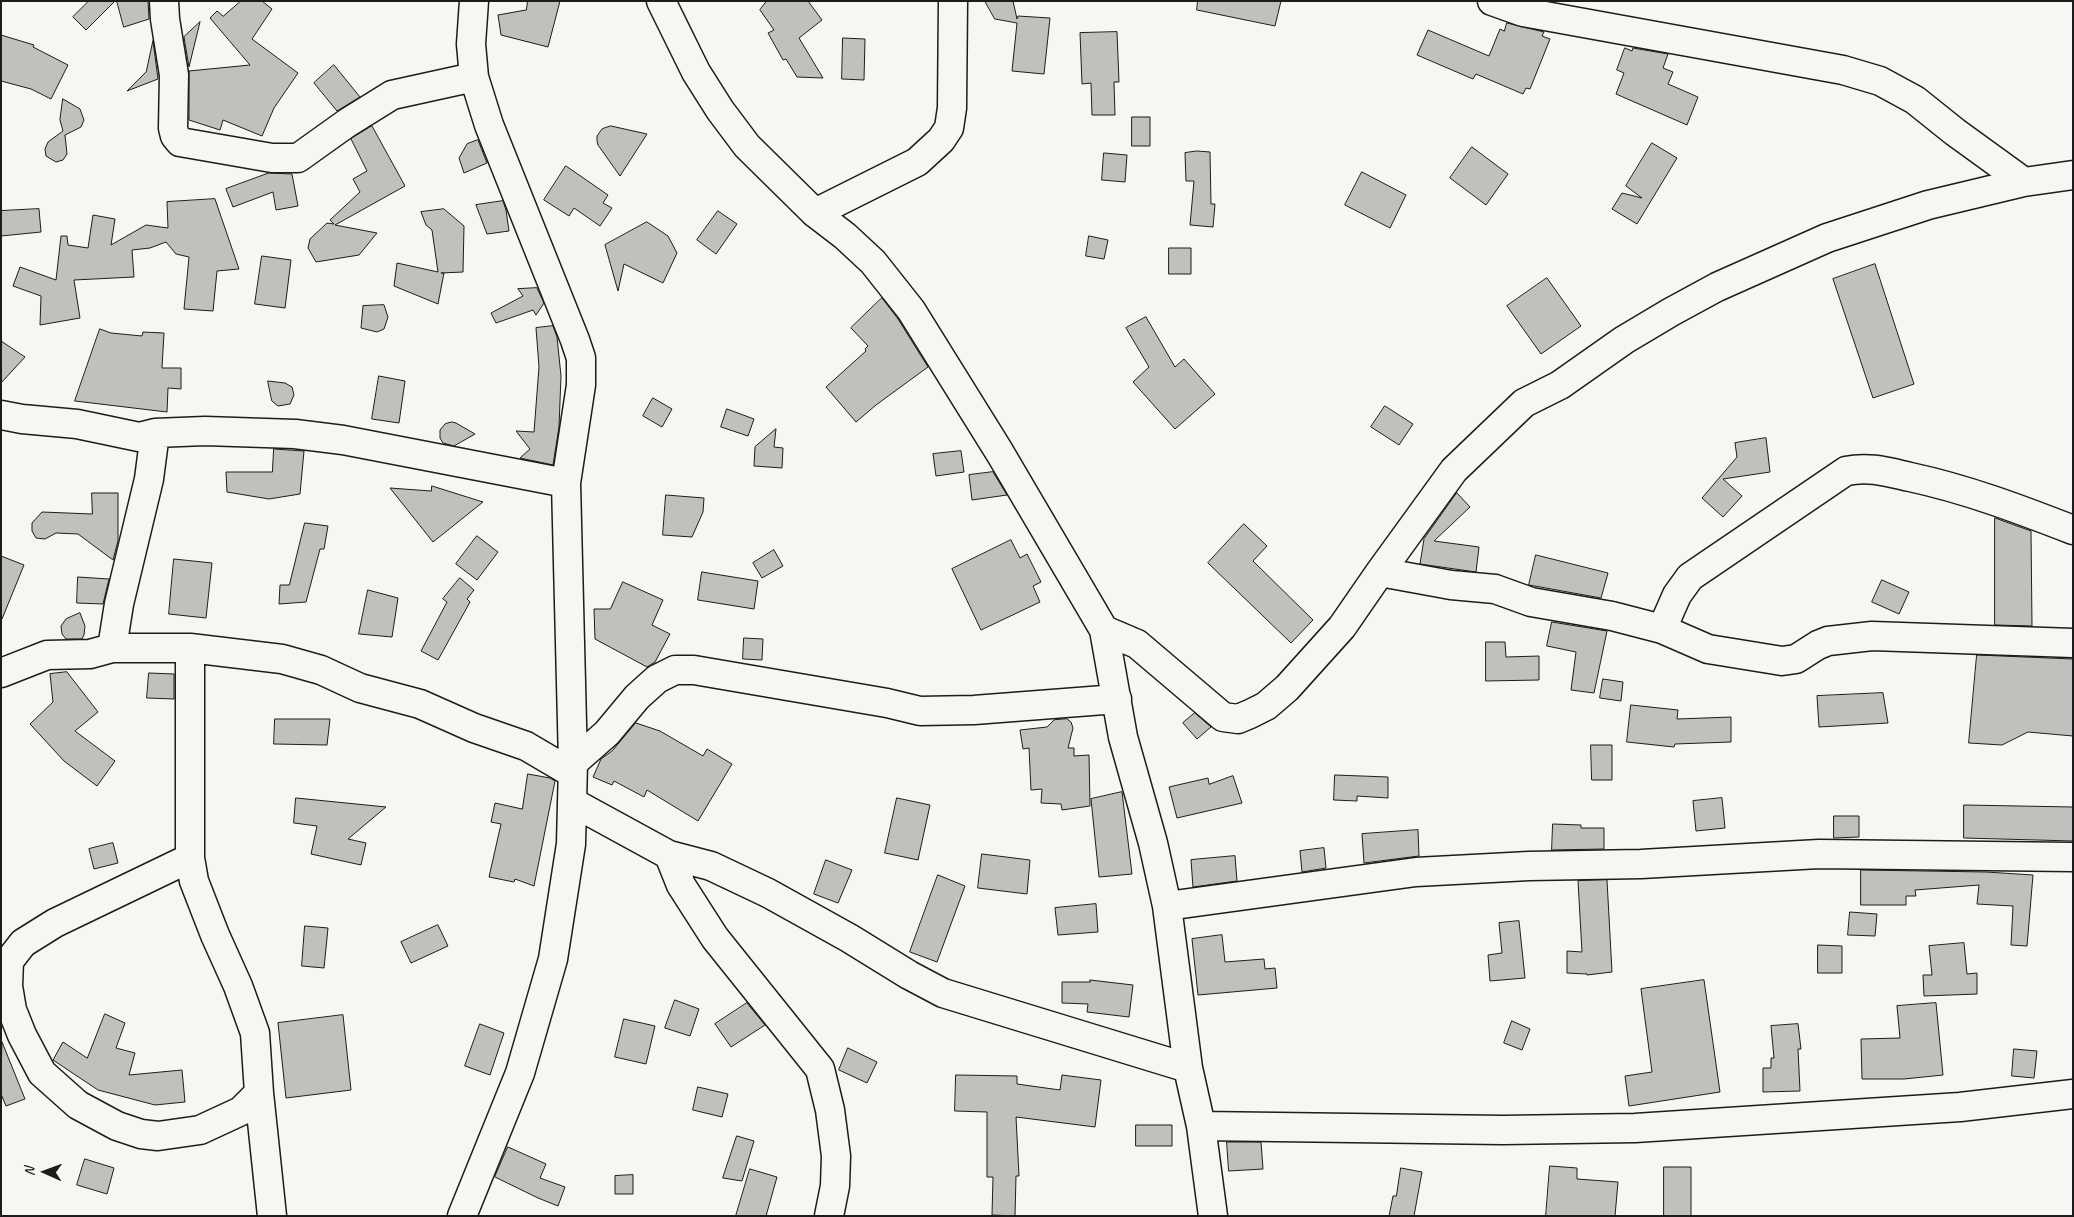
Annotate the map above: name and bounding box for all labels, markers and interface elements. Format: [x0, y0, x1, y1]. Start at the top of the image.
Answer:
north arrow [20, 1147, 70, 1197]
text: N [21, 1167, 38, 1176]

